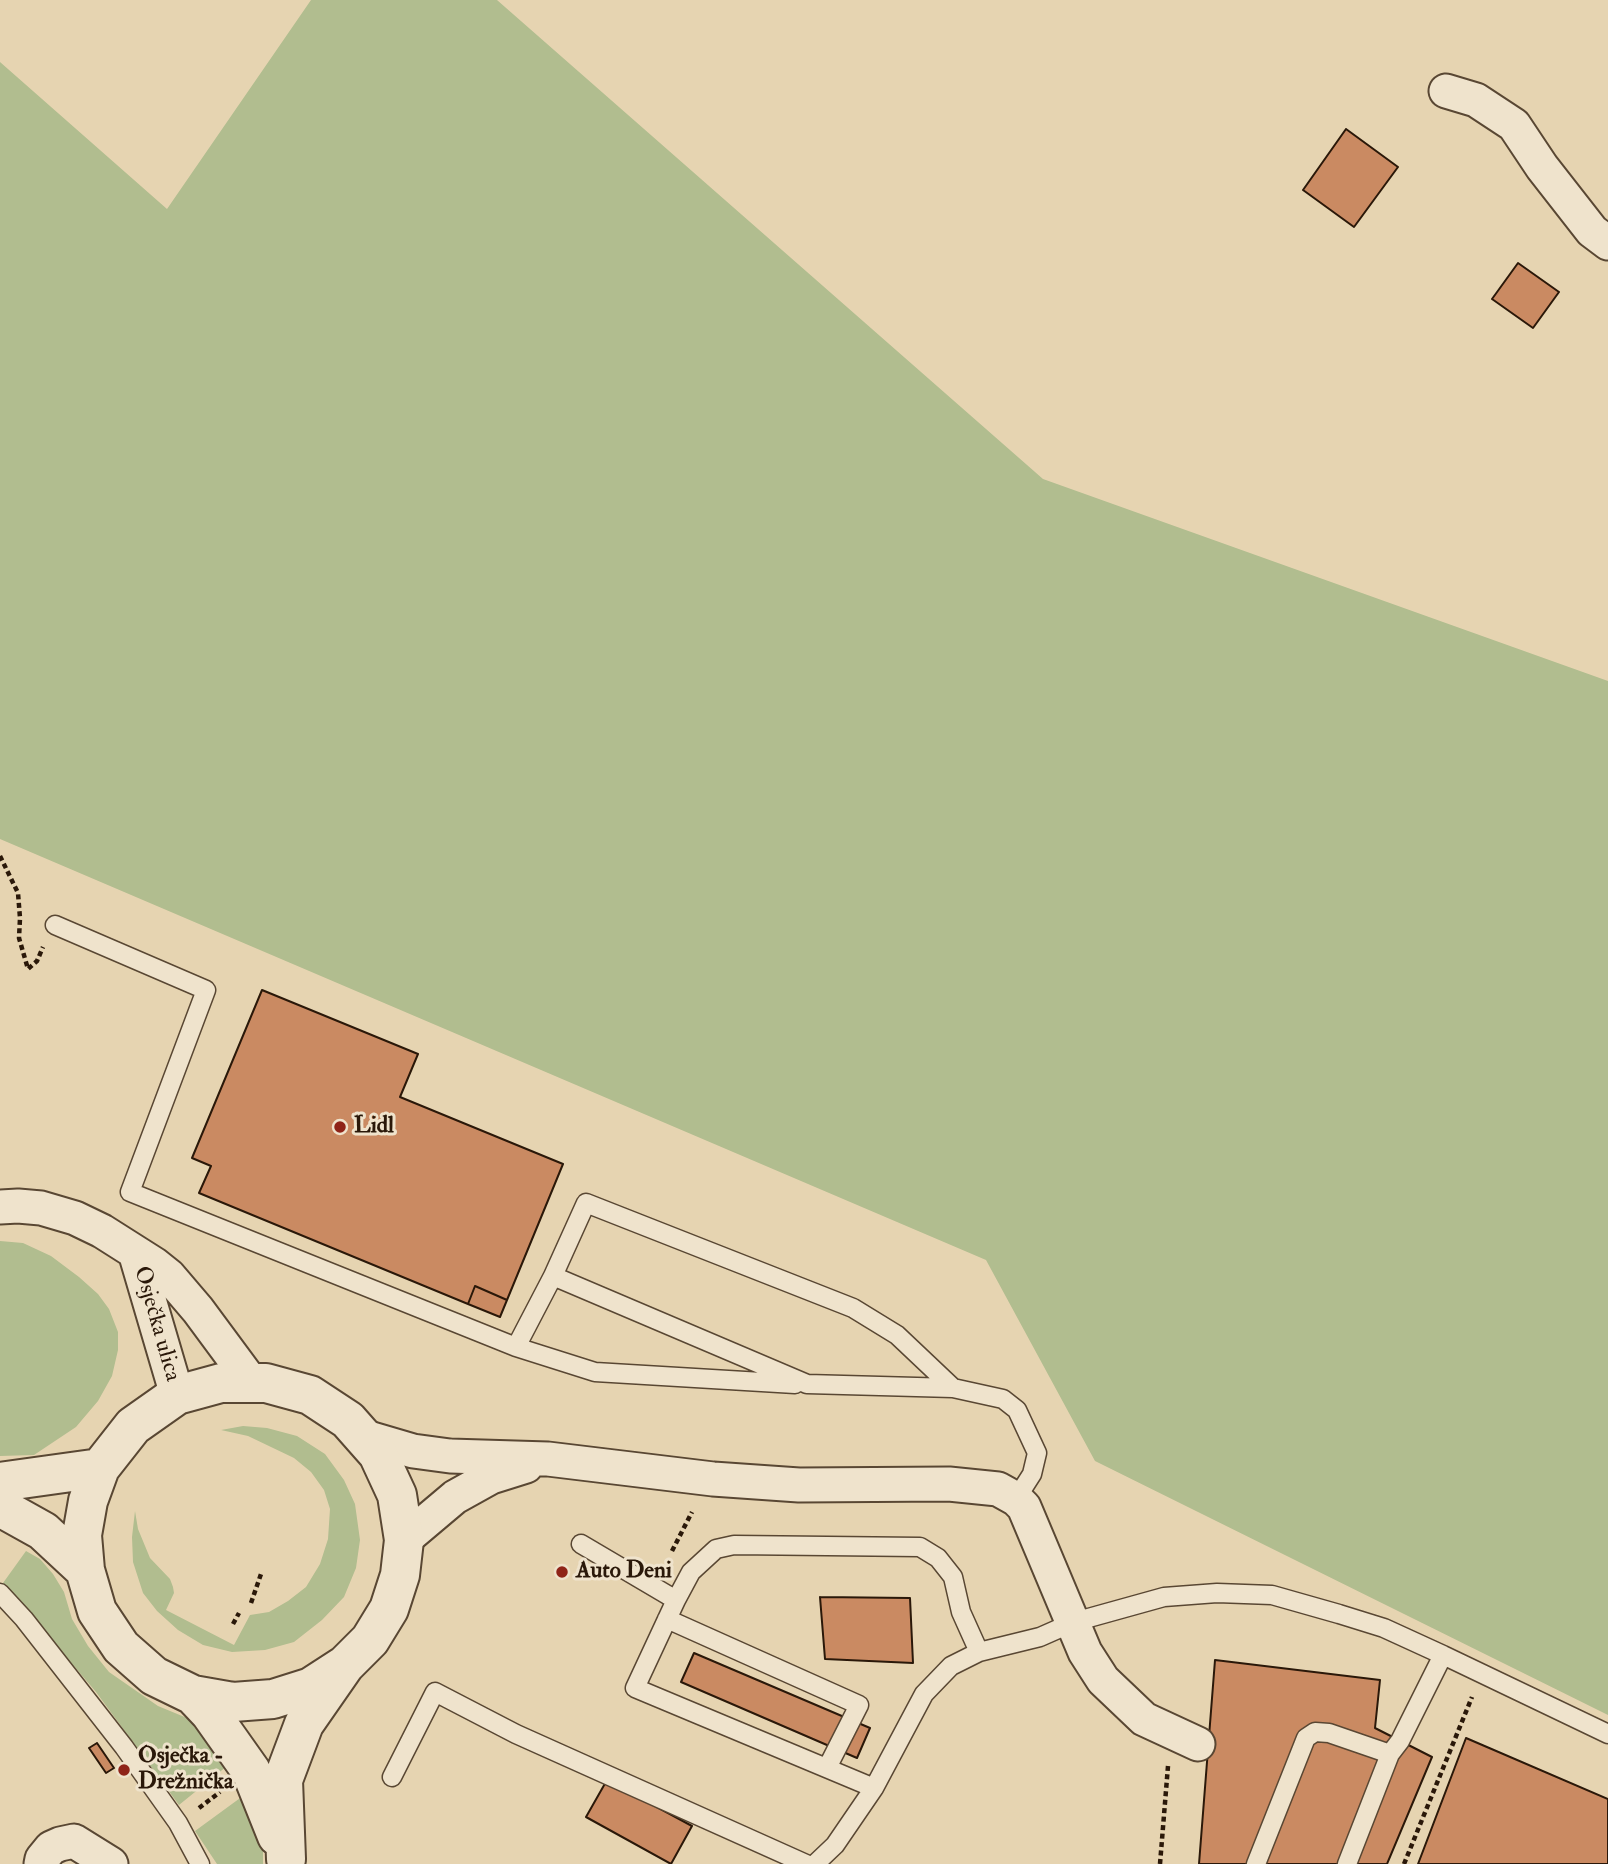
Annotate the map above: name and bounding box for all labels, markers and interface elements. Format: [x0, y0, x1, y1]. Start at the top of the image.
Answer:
place label: Lidl [354, 1113, 394, 1141]
marker: Lidl [332, 1119, 348, 1135]
street label: Osječka ulica [126, 1263, 186, 1385]
place label: Auto Deni [576, 1558, 672, 1586]
marker: Auto Deni [554, 1564, 570, 1580]
place label: Osječka - Drežnička [138, 1743, 233, 1797]
marker: Osječka - Drežnička [116, 1762, 132, 1778]

